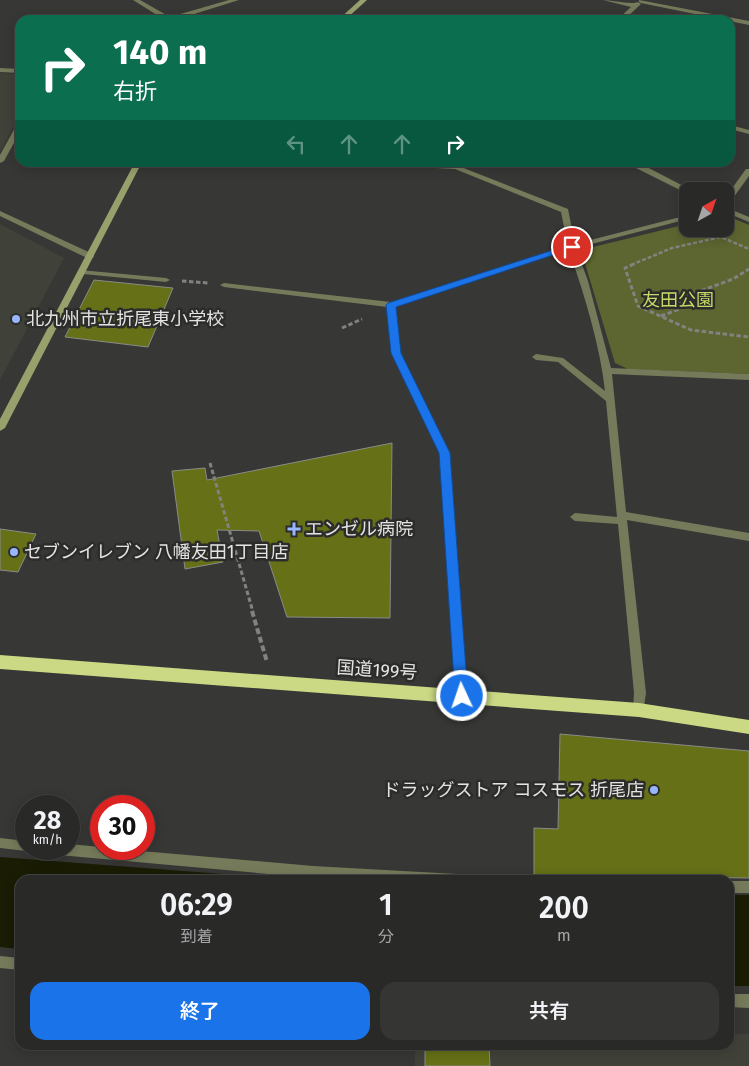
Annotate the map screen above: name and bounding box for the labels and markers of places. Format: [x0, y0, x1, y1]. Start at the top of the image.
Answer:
pin [551, 226, 593, 268]
place label: 北九州市立折尾東小学校 [26, 308, 224, 330]
marker: 北九州市立折尾東小学校 [10, 313, 22, 325]
place label: エンゼル病院 [305, 518, 413, 540]
marker: エンゼル病院 [287, 522, 301, 536]
place label: セブンイレブン 八幡友田1丁目店 [24, 541, 289, 563]
marker: セブンイレブン 八幡友田1丁目店 [8, 546, 20, 558]
place label: ドラッグストア コスモス 折尾店 [382, 779, 644, 801]
marker: ドラッグストア コスモス 折尾店 [648, 784, 660, 796]

